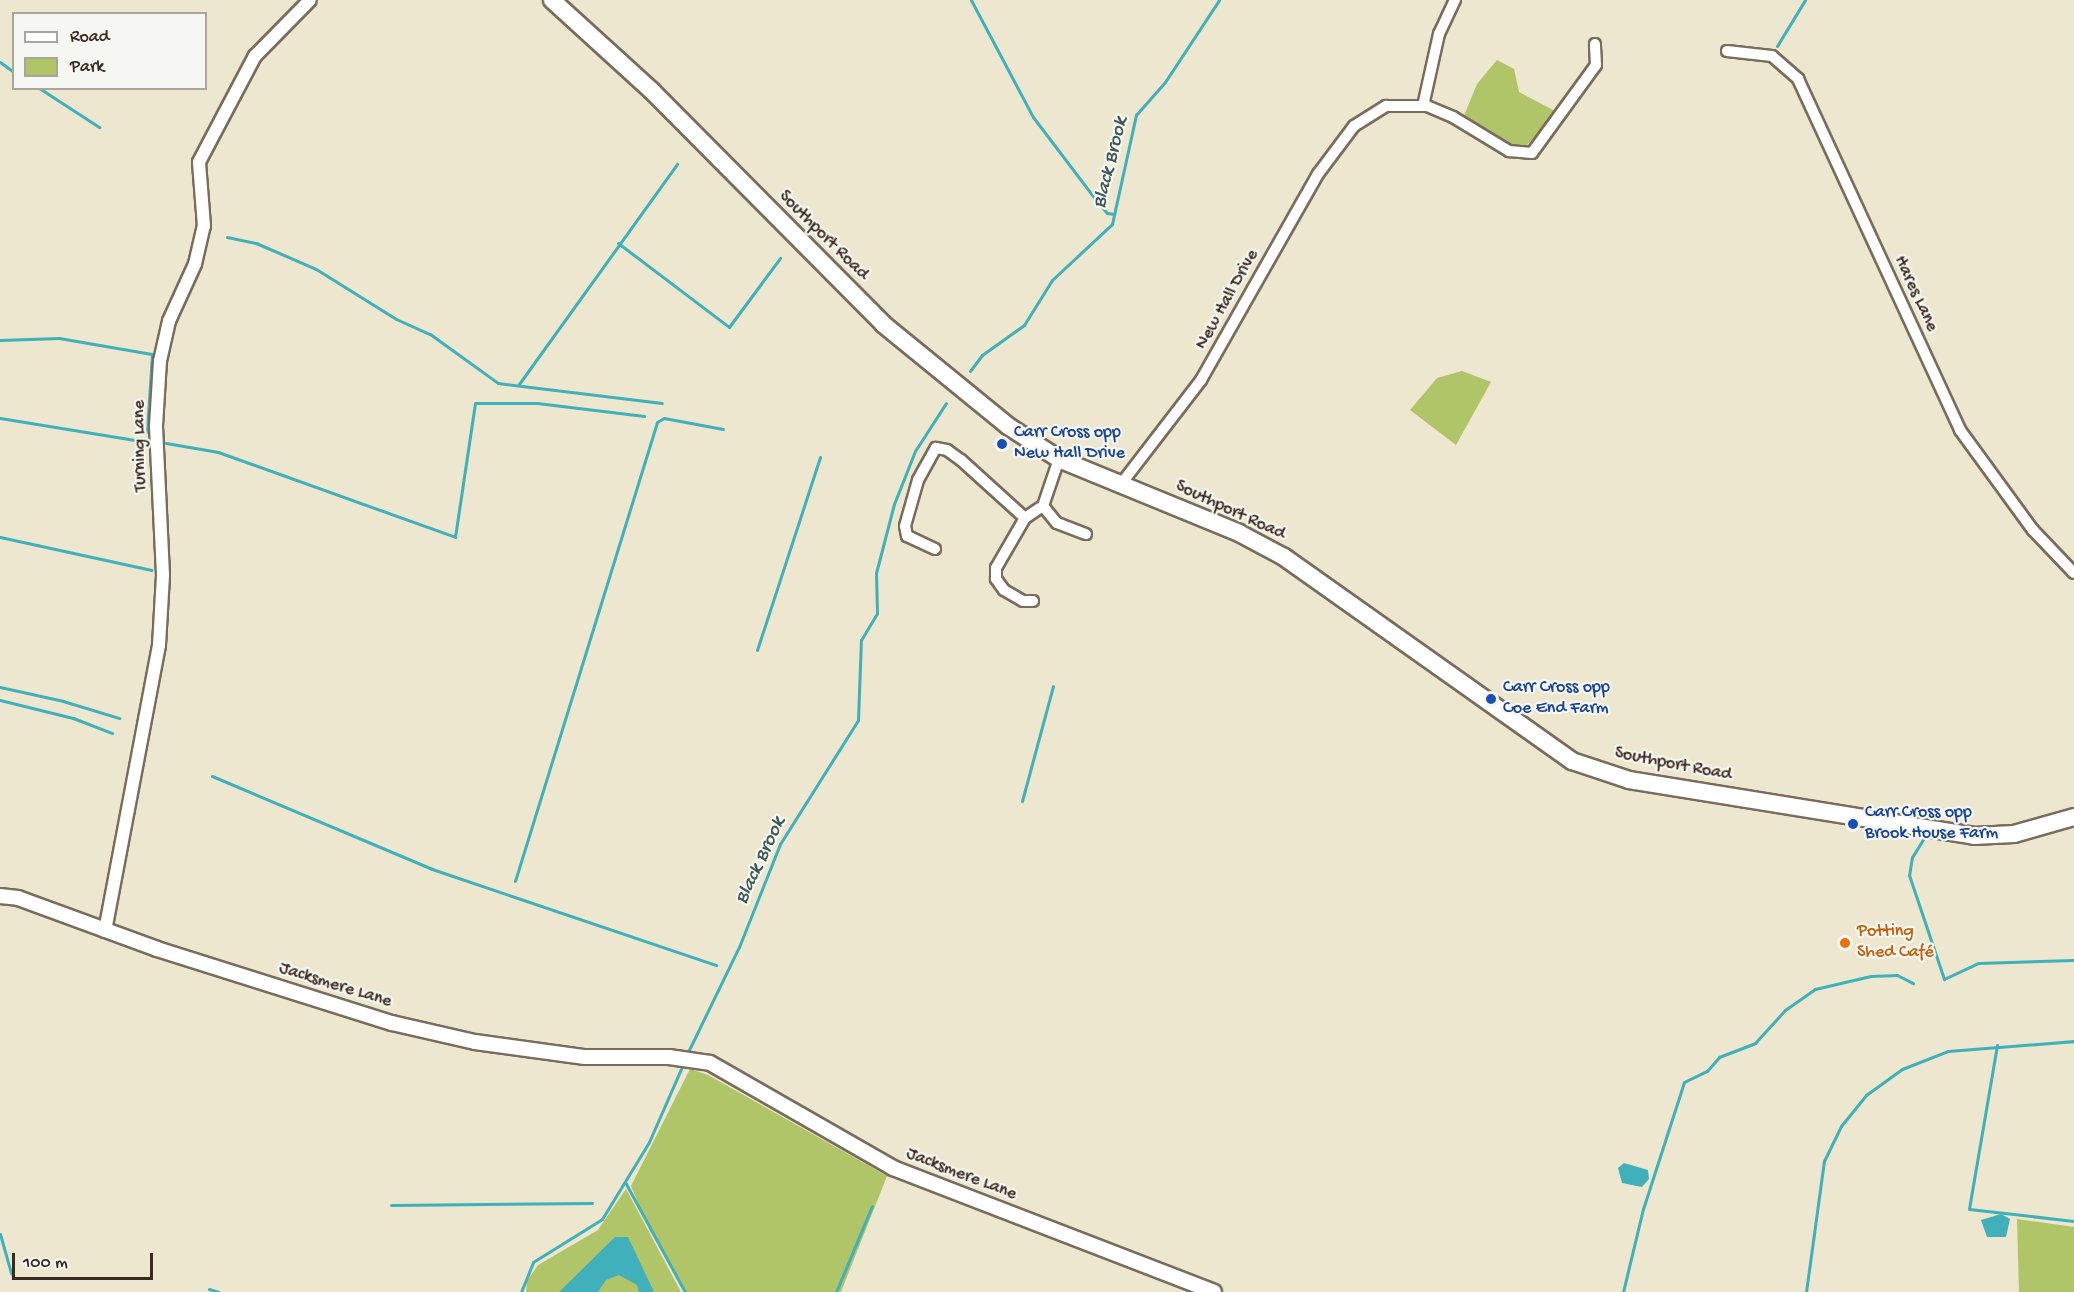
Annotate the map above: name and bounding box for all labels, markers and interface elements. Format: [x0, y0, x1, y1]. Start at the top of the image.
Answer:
legend [12, 12, 207, 90]
text: Road [70, 27, 109, 48]
text: Park [70, 57, 104, 78]
water label: Black Brook [1088, 115, 1134, 211]
street label: Southport Road [773, 186, 873, 286]
street label: New Hall Drive [1192, 246, 1264, 354]
street label: Hares Lane [1888, 253, 1942, 335]
street label: Turning Lane [129, 400, 153, 492]
place label: Carr Cross opp New Hall Drive [1014, 423, 1125, 466]
marker: Carr Cross opp New Hall Drive [995, 437, 1009, 451]
street label: Southport Road [1172, 476, 1288, 546]
place label: Carr Cross opp Coe End Farm [1503, 678, 1610, 720]
marker: Carr Cross opp Coe End Farm [1484, 692, 1498, 706]
street label: Southport Road [1613, 743, 1733, 787]
place label: Carr Cross opp Brook House Farm [1865, 803, 1998, 846]
water label: Black Brook [730, 814, 792, 908]
marker: Carr Cross opp Brook House Farm [1846, 817, 1860, 831]
place label: Potting Shed Café [1857, 922, 1934, 964]
marker: Potting Shed Café [1838, 936, 1852, 950]
street label: Jacksmere Lane [276, 959, 394, 1013]
street label: Jacksmere Lane [903, 1144, 1019, 1206]
scale bar [15, 1241, 156, 1279]
text: 100 m [23, 1253, 68, 1274]

